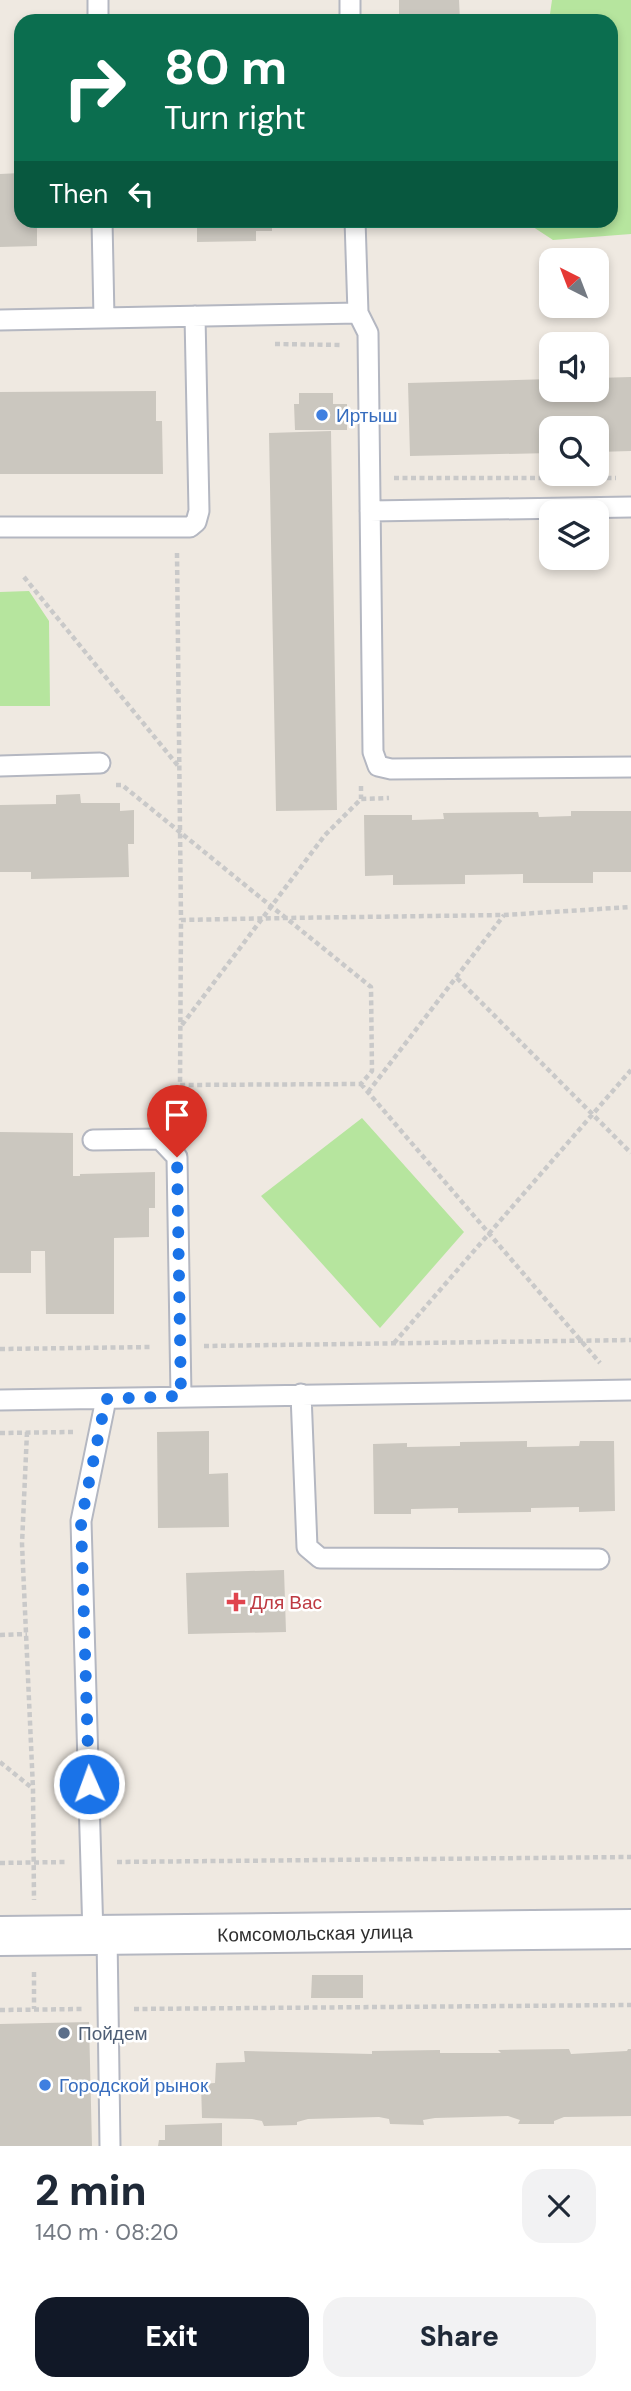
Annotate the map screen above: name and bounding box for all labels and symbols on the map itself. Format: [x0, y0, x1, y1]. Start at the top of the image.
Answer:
north arrow [539, 248, 609, 318]
place label: Иртыш [336, 403, 397, 428]
marker: Иртыш [314, 407, 330, 423]
pin [147, 1085, 207, 1157]
place label: Для Вас [250, 1590, 322, 1615]
marker: Для Вас [228, 1594, 244, 1610]
position arrow [52, 1747, 126, 1821]
street label: Комсомольская улица [217, 1919, 413, 1948]
place label: Пойдем [78, 2021, 148, 2046]
marker: Пойдем [56, 2025, 72, 2041]
place label: Городской рынок [59, 2073, 209, 2098]
marker: Городской рынок [37, 2077, 53, 2093]

